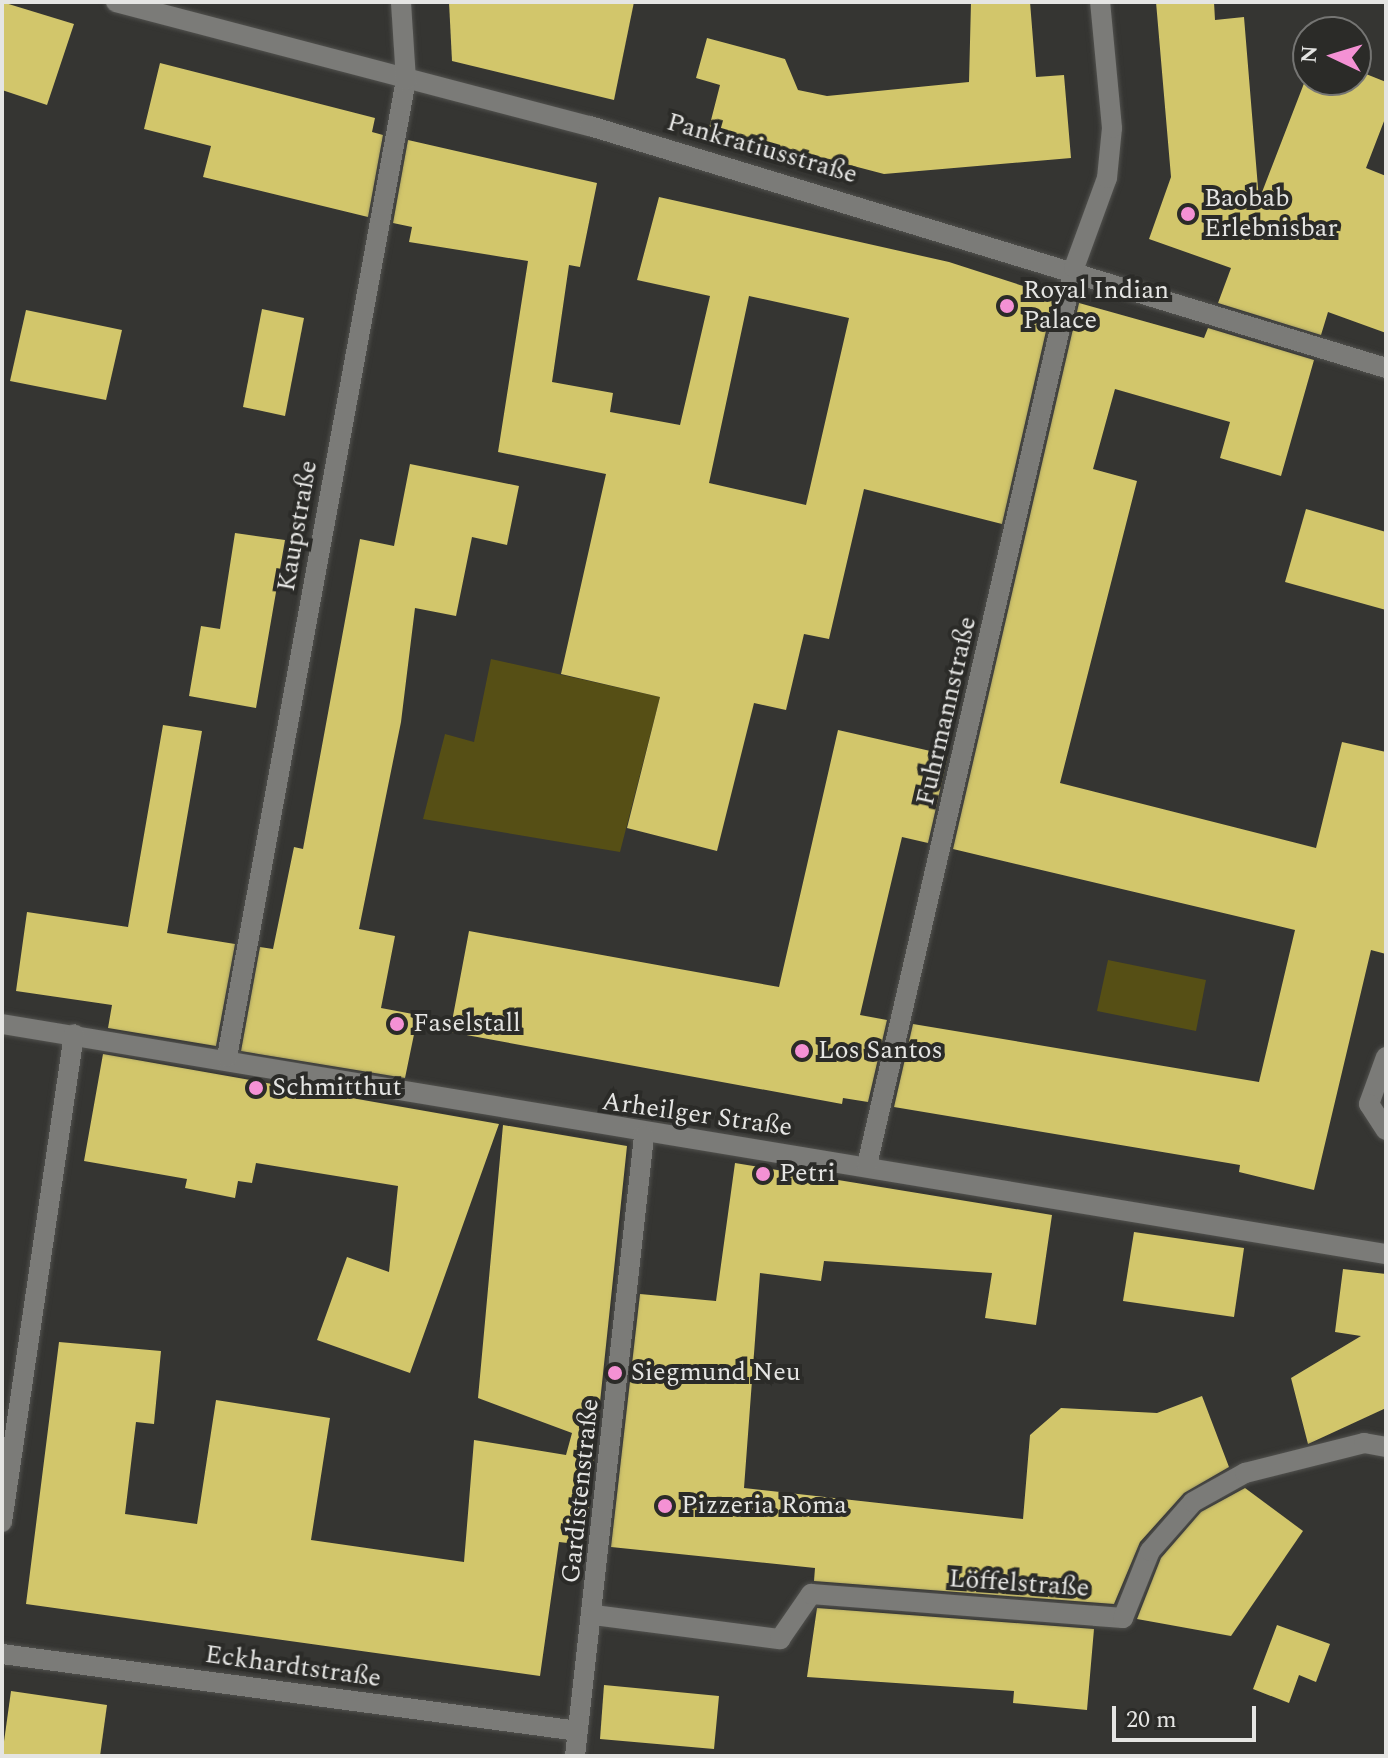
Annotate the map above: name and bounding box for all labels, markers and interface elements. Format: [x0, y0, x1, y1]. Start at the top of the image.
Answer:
north arrow [1292, 16, 1372, 96]
text: N [1292, 44, 1327, 65]
street label: Pankratiusstraße [663, 107, 861, 191]
place label: Baobab Erlebnisbar [1204, 183, 1338, 244]
marker: Baobab Erlebnisbar [1179, 205, 1197, 223]
place label: Royal Indian Palace [1023, 275, 1169, 336]
marker: Royal Indian Palace [998, 297, 1016, 315]
street label: Kaupstraße [271, 458, 325, 594]
street label: Fuhrmannstraße [910, 613, 984, 809]
place label: Faselstall [413, 1008, 521, 1040]
marker: Faselstall [388, 1015, 406, 1033]
place label: Los Santos [818, 1035, 943, 1067]
marker: Los Santos [793, 1042, 811, 1060]
place label: Schmitthut [272, 1072, 402, 1104]
marker: Schmitthut [247, 1079, 265, 1097]
street label: Arheilger Straße [600, 1086, 794, 1144]
place label: Petri [779, 1158, 836, 1190]
marker: Petri [754, 1165, 772, 1183]
place label: Siegmund Neu [631, 1357, 801, 1389]
marker: Siegmund Neu [606, 1364, 624, 1382]
street label: Gardistenstraße [556, 1397, 606, 1585]
place label: Pizzeria Roma [681, 1490, 847, 1522]
marker: Pizzeria Roma [656, 1497, 674, 1515]
street label: Löffelstraße [948, 1564, 1090, 1604]
street label: Eckhardtstraße [203, 1639, 383, 1695]
scale bar [1116, 1690, 1260, 1740]
text: 20 m [1126, 1702, 1177, 1738]

